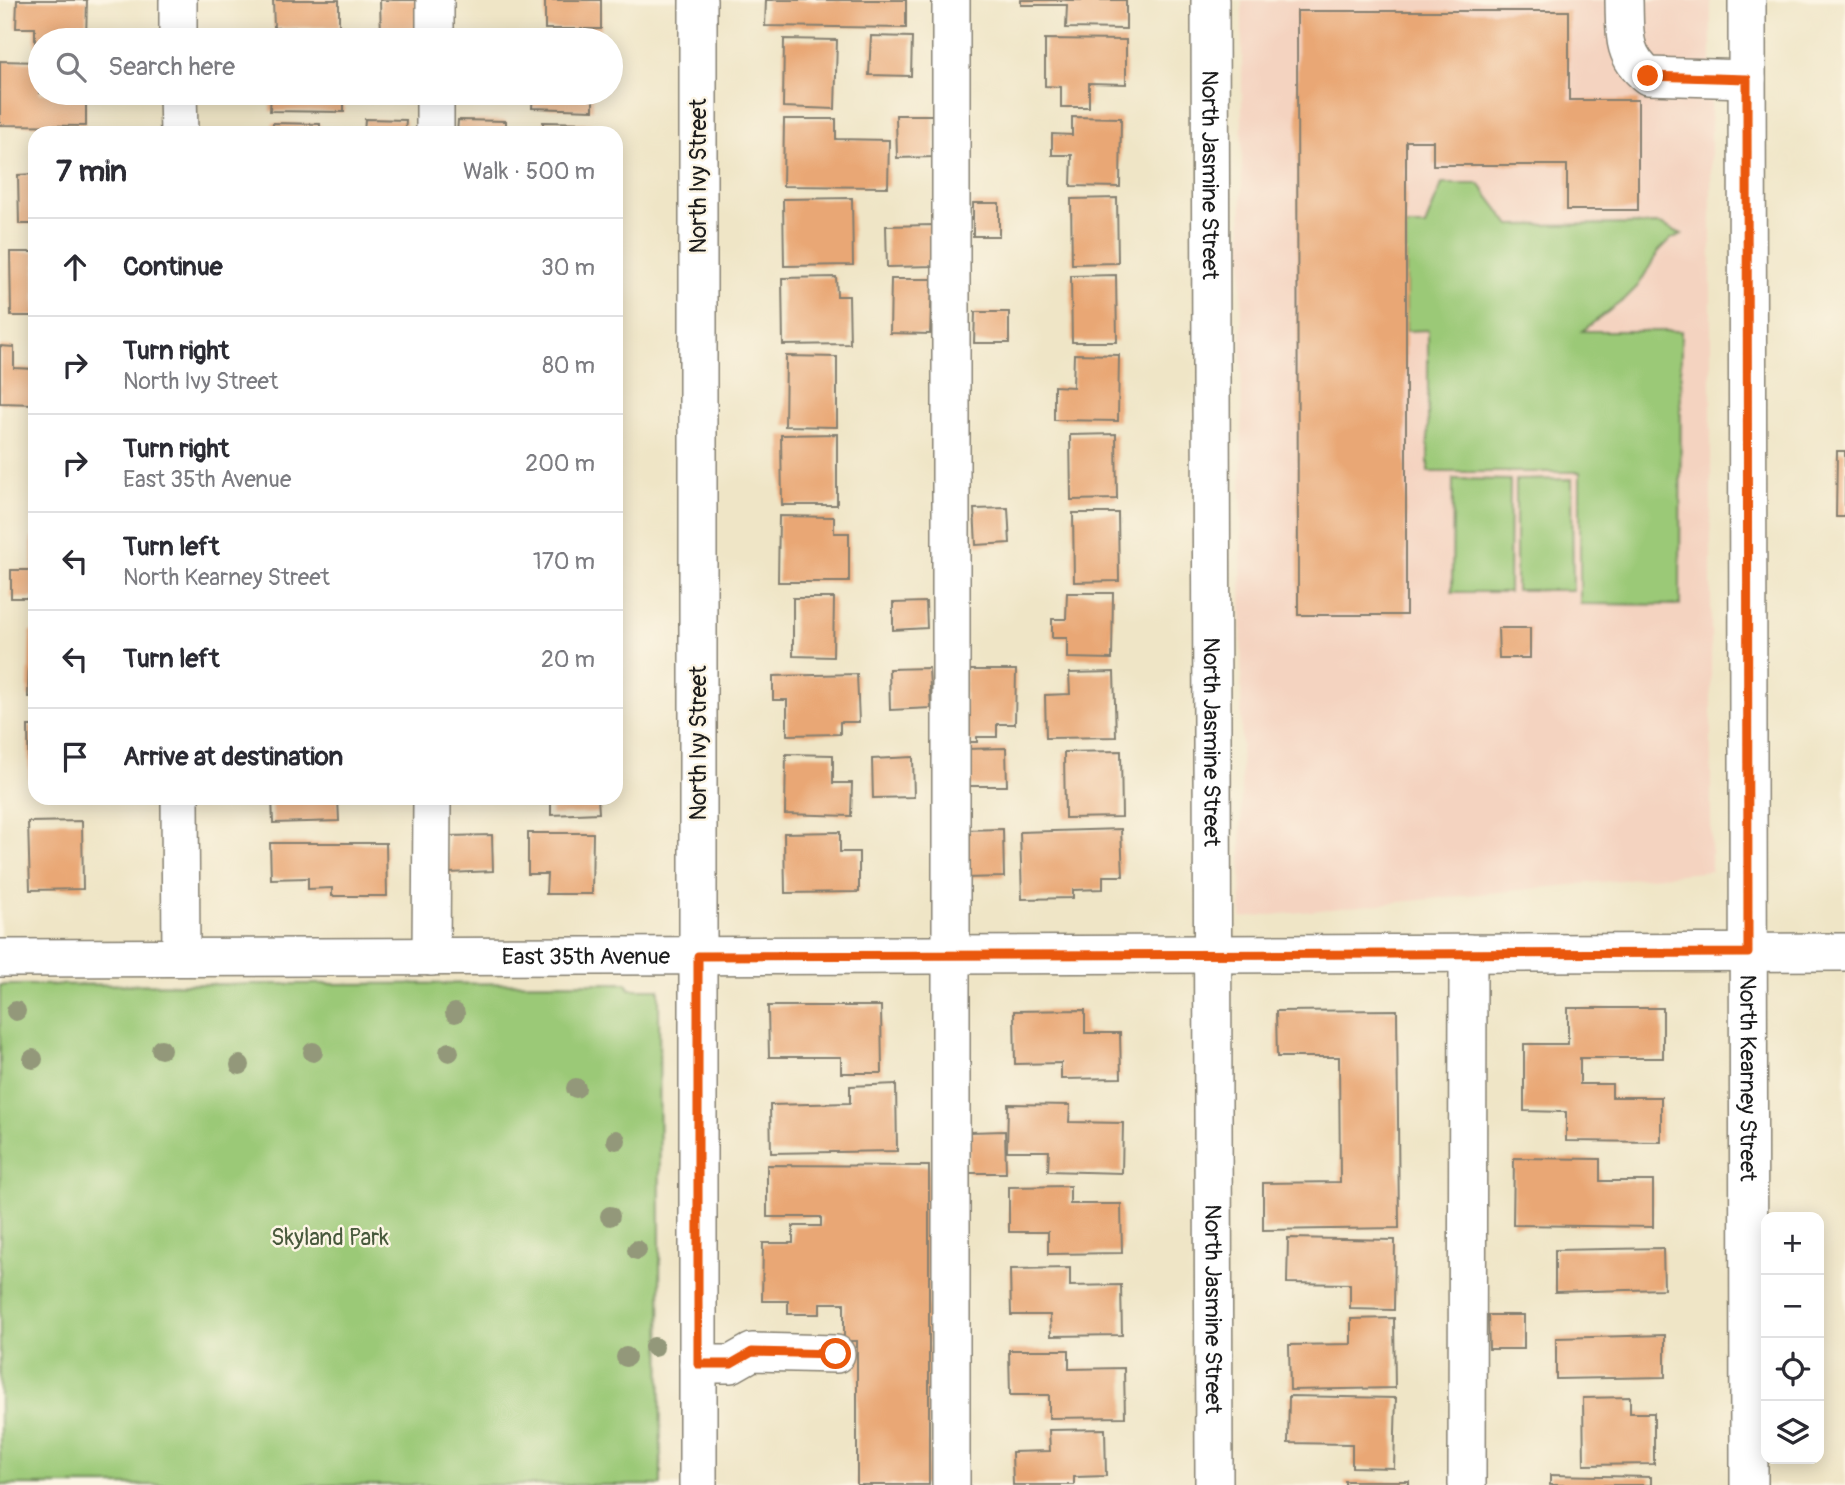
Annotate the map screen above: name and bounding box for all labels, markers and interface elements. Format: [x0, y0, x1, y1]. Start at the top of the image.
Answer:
search box [28, 28, 623, 105]
icon: search [52, 48, 90, 86]
text: Search here [108, 51, 235, 83]
route end [1632, 60, 1663, 91]
street label: North Jasmine Street [1195, 70, 1225, 280]
street label: North Ivy Street [684, 98, 713, 254]
text: 7 min [56, 153, 127, 190]
text: Walk · 500 m [463, 157, 595, 186]
icon: ahead [56, 248, 94, 286]
text: Continue [123, 251, 223, 283]
text: 30 m [541, 253, 595, 282]
text: Turn right [123, 335, 229, 367]
icon: right [56, 346, 94, 384]
text: 80 m [542, 351, 595, 380]
text: North Ivy Street [123, 367, 278, 396]
text: Turn right [123, 433, 229, 465]
icon: right [56, 444, 94, 482]
text: 200 m [525, 449, 595, 478]
text: East 35th Avenue [123, 465, 291, 494]
text: Turn left [123, 531, 219, 563]
icon: left [56, 542, 94, 580]
text: 170 m [533, 547, 595, 576]
text: North Kearney Street [123, 563, 330, 592]
street label: North Jasmine Street [1197, 637, 1226, 847]
icon: left [56, 640, 94, 678]
text: Turn left [123, 643, 219, 675]
text: 20 m [541, 645, 595, 674]
street label: North Ivy Street [684, 665, 713, 821]
icon: arrive [56, 738, 94, 776]
text: Arrive at destination [123, 741, 343, 773]
street label: East 35th Avenue [502, 942, 671, 971]
street label: North Kearney Street [1733, 974, 1763, 1182]
street label: North Jasmine Street [1198, 1204, 1228, 1414]
map controls [1761, 1212, 1824, 1464]
button: + [1761, 1212, 1824, 1275]
park label: Skyland Park [271, 1223, 389, 1252]
button: − [1761, 1275, 1824, 1338]
route start [820, 1338, 851, 1369]
button: locate [1761, 1338, 1824, 1401]
button: layers [1761, 1401, 1824, 1464]

